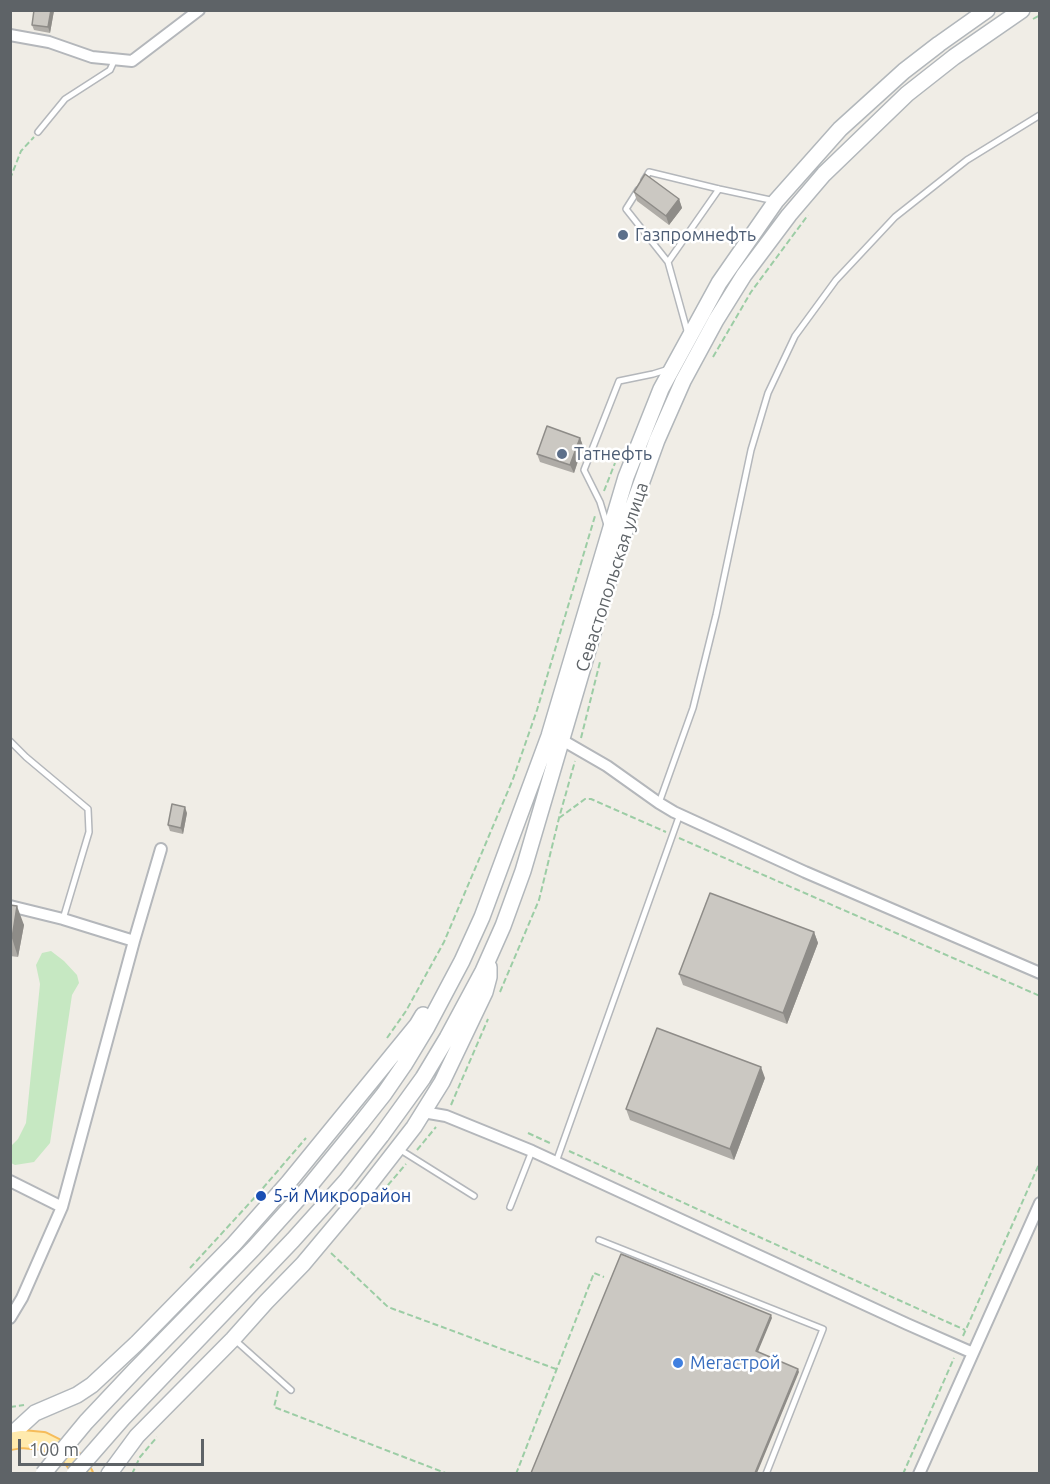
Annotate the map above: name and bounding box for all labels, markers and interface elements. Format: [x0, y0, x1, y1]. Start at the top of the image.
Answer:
place label: Газпромнефть [635, 224, 756, 246]
marker: Газпромнефть [616, 228, 630, 242]
place label: Татнефть [574, 443, 652, 465]
marker: Татнефть [555, 447, 569, 461]
street label: Севастопольская улица [571, 480, 653, 674]
place label: 5-й Микрорайон [273, 1185, 411, 1207]
marker: 5-й Микрорайон [254, 1189, 268, 1203]
place label: Мегастрой [690, 1352, 780, 1374]
marker: Мегастрой [671, 1356, 685, 1370]
scale bar [21, 1427, 207, 1465]
text: 100 m [29, 1439, 79, 1459]

